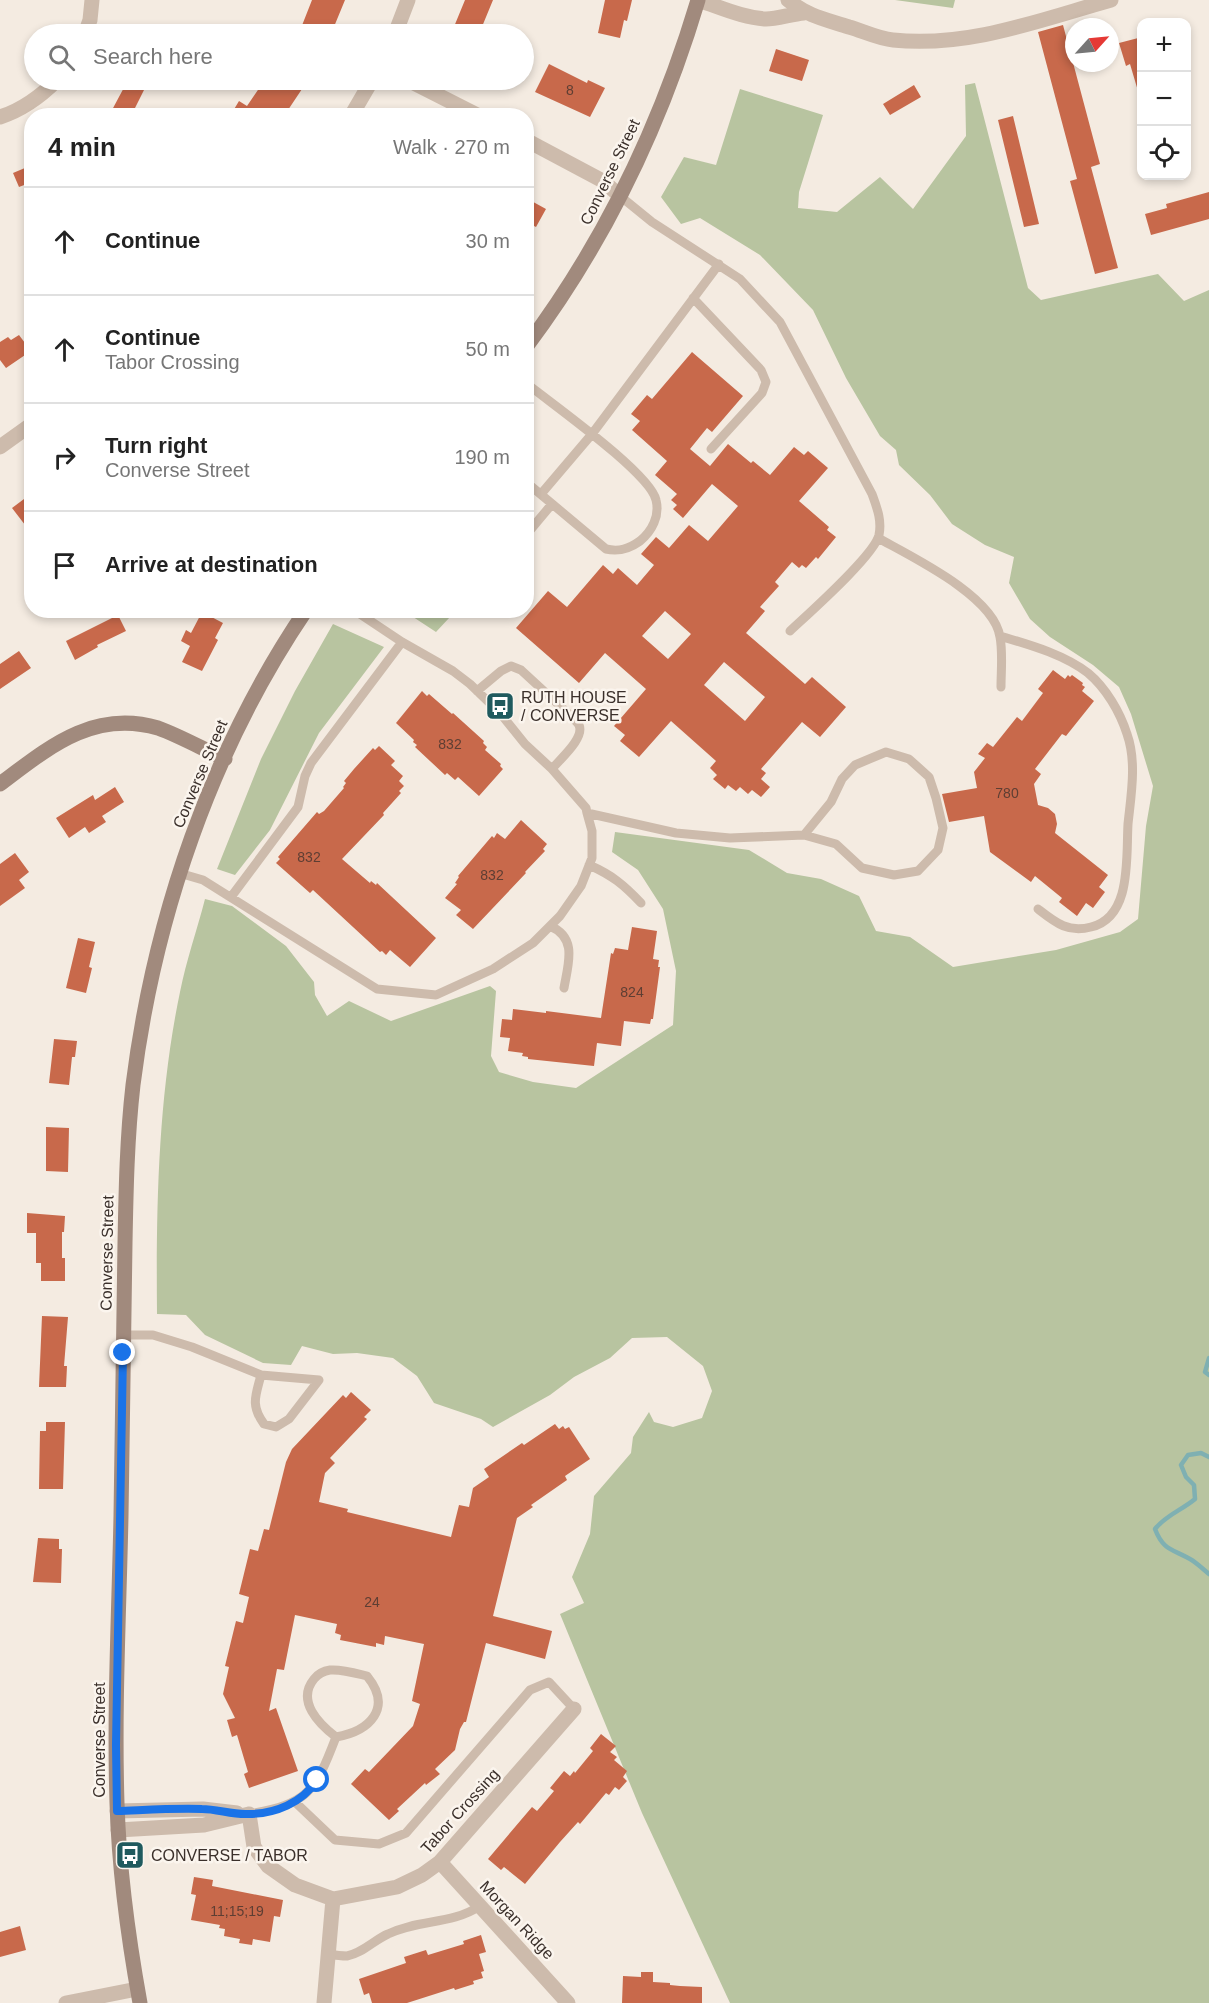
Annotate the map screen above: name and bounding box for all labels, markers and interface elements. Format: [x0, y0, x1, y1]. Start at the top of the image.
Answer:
north arrow [1065, 18, 1119, 72]
map controls [1137, 18, 1191, 180]
button: + [1137, 18, 1191, 72]
search box [24, 24, 534, 90]
icon: search [45, 41, 78, 74]
text: Search here [93, 44, 213, 69]
button: − [1137, 72, 1191, 126]
house number: 8 [566, 82, 574, 98]
street label: Converse Street [577, 116, 643, 228]
button: locate [1137, 126, 1191, 180]
text: 4 min [48, 132, 116, 162]
text: Walk · 270 m [393, 136, 510, 158]
icon: ahead [48, 225, 81, 258]
text: Continue [105, 228, 200, 253]
text: 30 m [466, 230, 510, 252]
text: Continue [105, 325, 200, 350]
icon: ahead [48, 333, 81, 366]
text: 50 m [466, 338, 510, 360]
text: Tabor Crossing [105, 351, 240, 373]
text: Turn right [105, 433, 207, 458]
icon: right [48, 441, 81, 474]
text: 190 m [454, 446, 510, 468]
text: Converse Street [105, 459, 250, 481]
icon: arrive [48, 549, 81, 582]
text: Arrive at destination [105, 552, 318, 577]
place label: RUTH HOUSE / CONVERSE [521, 689, 627, 724]
bus stop icon: RUTH HOUSE / CONVERSE [484, 690, 516, 722]
street label: Converse Street [170, 717, 231, 831]
house number: 832 [438, 736, 462, 752]
house number: 780 [995, 785, 1019, 801]
house number: 832 [297, 849, 321, 865]
house number: 832 [480, 867, 504, 883]
house number: 824 [620, 984, 644, 1000]
street label: Converse Street [97, 1195, 117, 1311]
route end [109, 1339, 135, 1365]
house number: 24 [364, 1594, 380, 1610]
street label: Converse Street [91, 1682, 108, 1798]
street label: Tabor Crossing [418, 1765, 502, 1857]
route start [303, 1766, 329, 1792]
bus stop icon: CONVERSE / TABOR [114, 1839, 146, 1871]
place label: CONVERSE / TABOR [151, 1847, 308, 1864]
street label: Morgan Ridge [477, 1877, 558, 1963]
house number: 11;15;19 [210, 1903, 264, 1919]

